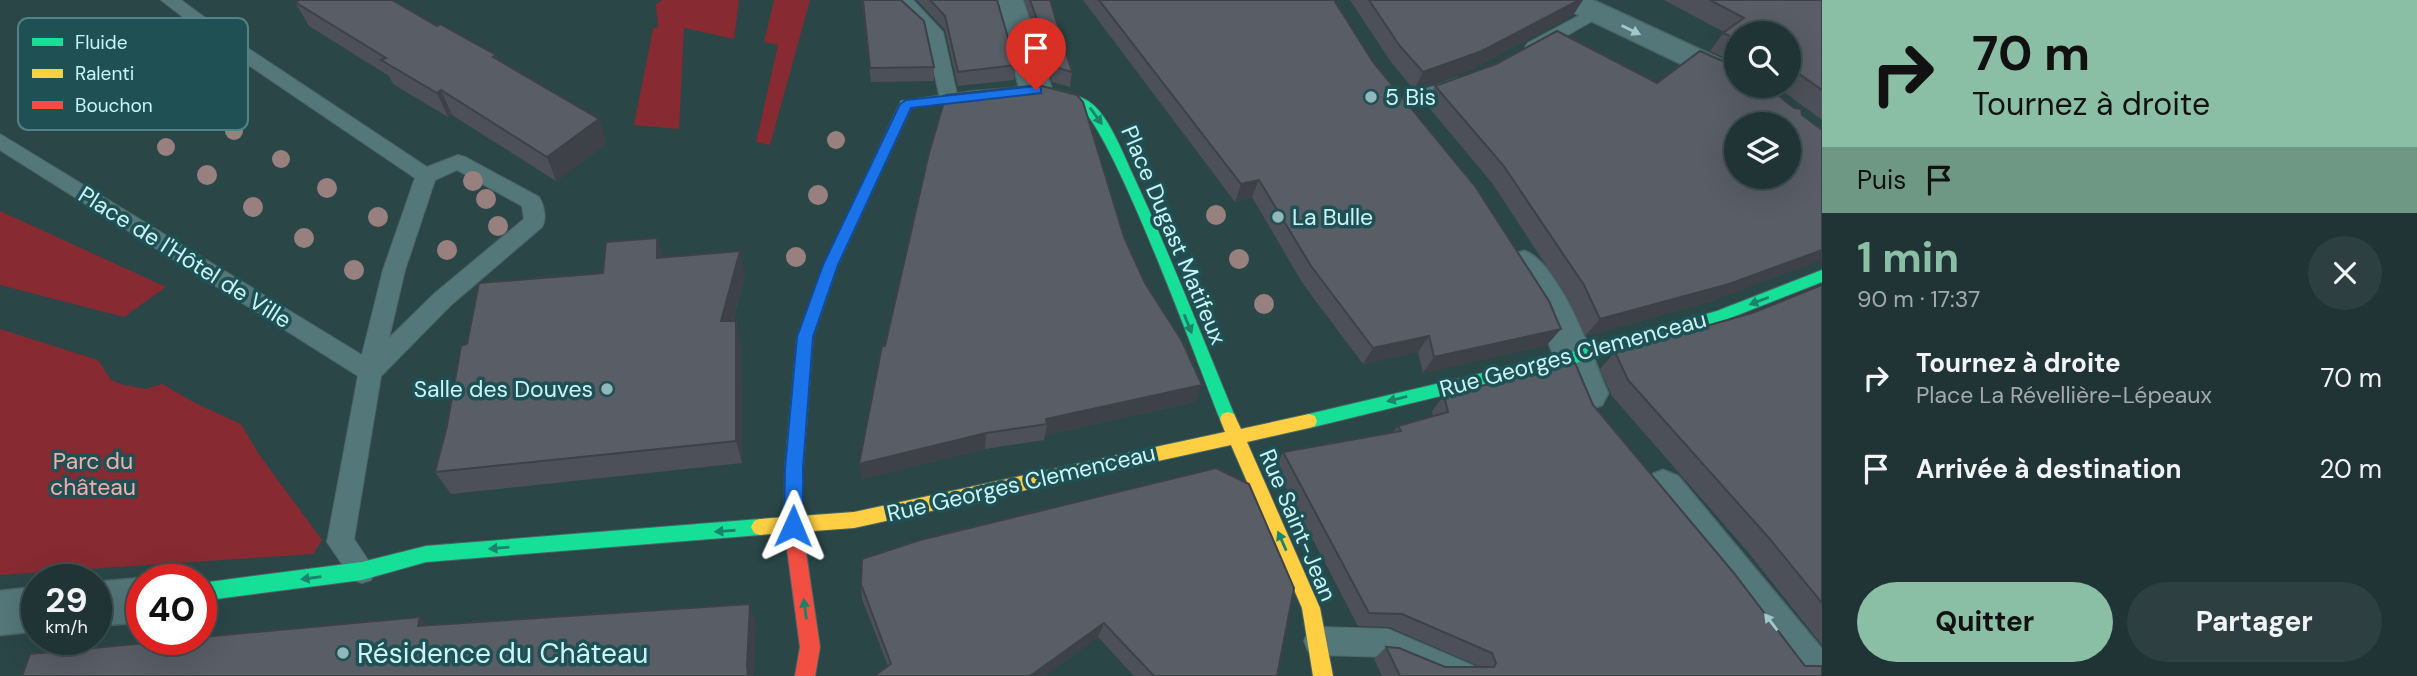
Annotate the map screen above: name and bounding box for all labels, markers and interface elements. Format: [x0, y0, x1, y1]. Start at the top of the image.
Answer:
legend [18, 18, 248, 130]
pin [1006, 18, 1066, 90]
map controls [1724, 21, 1801, 189]
button: search [1724, 21, 1801, 98]
text: 70 m [1972, 21, 2090, 85]
one-way arrow [1621, 25, 1641, 36]
icon: right [1857, 28, 1948, 119]
icon: arrive [1017, 29, 1055, 67]
text: Fluide [75, 30, 128, 55]
text: Ralenti [75, 61, 134, 86]
place label: 5 Bis [1385, 82, 1436, 112]
text: Tournez à droite [1972, 83, 2210, 125]
marker: 5 Bis [1363, 89, 1379, 105]
text: Bouchon [75, 93, 153, 118]
one-way arrow [1089, 107, 1103, 125]
button: layers [1724, 112, 1801, 189]
street label: Place Dugast Matifeux [1114, 121, 1234, 349]
icon: arrive [1920, 161, 1958, 199]
text: Puis [1857, 163, 1906, 197]
street label: Place de l'Hôtel de Ville [73, 179, 297, 335]
place label: La Bulle [1292, 202, 1373, 232]
marker: La Bulle [1270, 209, 1286, 225]
text: 1 min [1857, 230, 1959, 285]
button: close [2308, 236, 2382, 310]
text: 90 m · 17:37 [1857, 284, 1980, 314]
one-way arrow [1748, 296, 1769, 307]
street label: Rue Georges Clemenceau [1436, 304, 1710, 404]
one-way arrow [1182, 313, 1193, 334]
text: Tournez à droite [1916, 346, 2121, 380]
icon: right [1857, 359, 1895, 397]
text: 70 m [2321, 361, 2382, 395]
place label: Salle des Douves [414, 374, 593, 404]
text: Place La Révellière-Lépeaux [1916, 380, 2212, 410]
marker: Salle des Douves [599, 381, 615, 397]
one-way arrow [1386, 394, 1408, 405]
street label: Rue Georges Clemenceau [884, 437, 1158, 529]
street label: Rue Saint-Jean [1252, 444, 1344, 606]
park label: Parc du château [50, 446, 136, 502]
icon: arrive [1857, 450, 1895, 488]
text: Arrivée à destination [1916, 452, 2182, 486]
text: 20 m [2319, 452, 2382, 486]
position arrow [756, 489, 830, 563]
one-way arrow [714, 526, 736, 537]
one-way arrow [1276, 531, 1287, 552]
one-way arrow [487, 543, 509, 554]
speed limit sign: 40 [126, 564, 217, 655]
one-way arrow [300, 572, 322, 583]
text: 29 [45, 577, 88, 623]
button: Quitter [1857, 582, 2113, 662]
button: Partager [2127, 582, 2382, 662]
one-way arrow [799, 598, 810, 620]
one-way arrow [1765, 613, 1779, 631]
text: km/h [45, 615, 88, 639]
place label: Résidence du Château [357, 635, 648, 672]
marker: Résidence du Château [335, 645, 351, 661]

